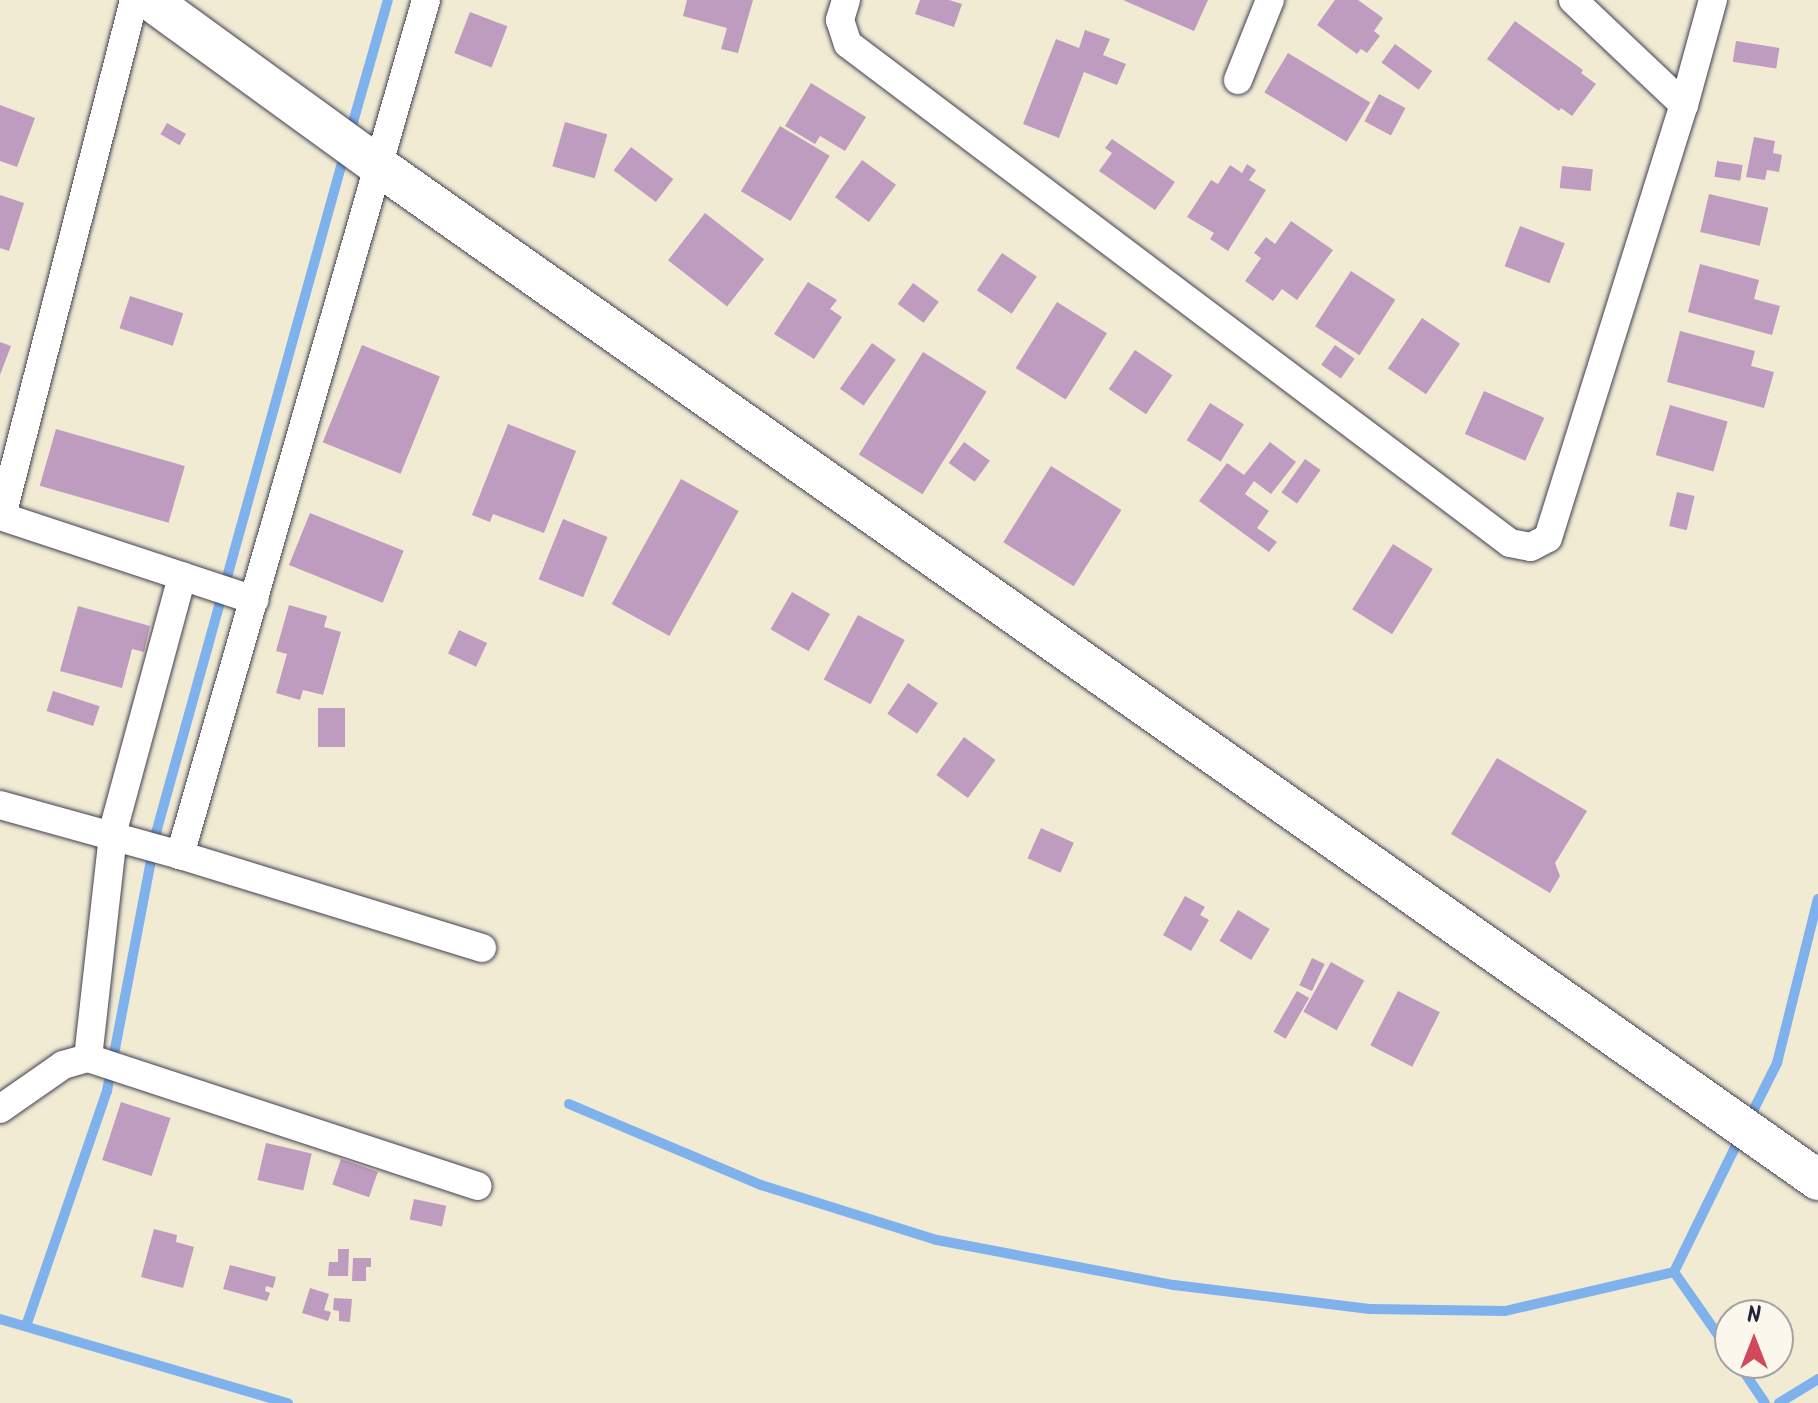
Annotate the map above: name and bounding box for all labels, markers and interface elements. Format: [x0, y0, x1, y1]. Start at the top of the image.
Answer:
north arrow [1714, 1299, 1794, 1379]
text: N [1747, 1299, 1761, 1334]

